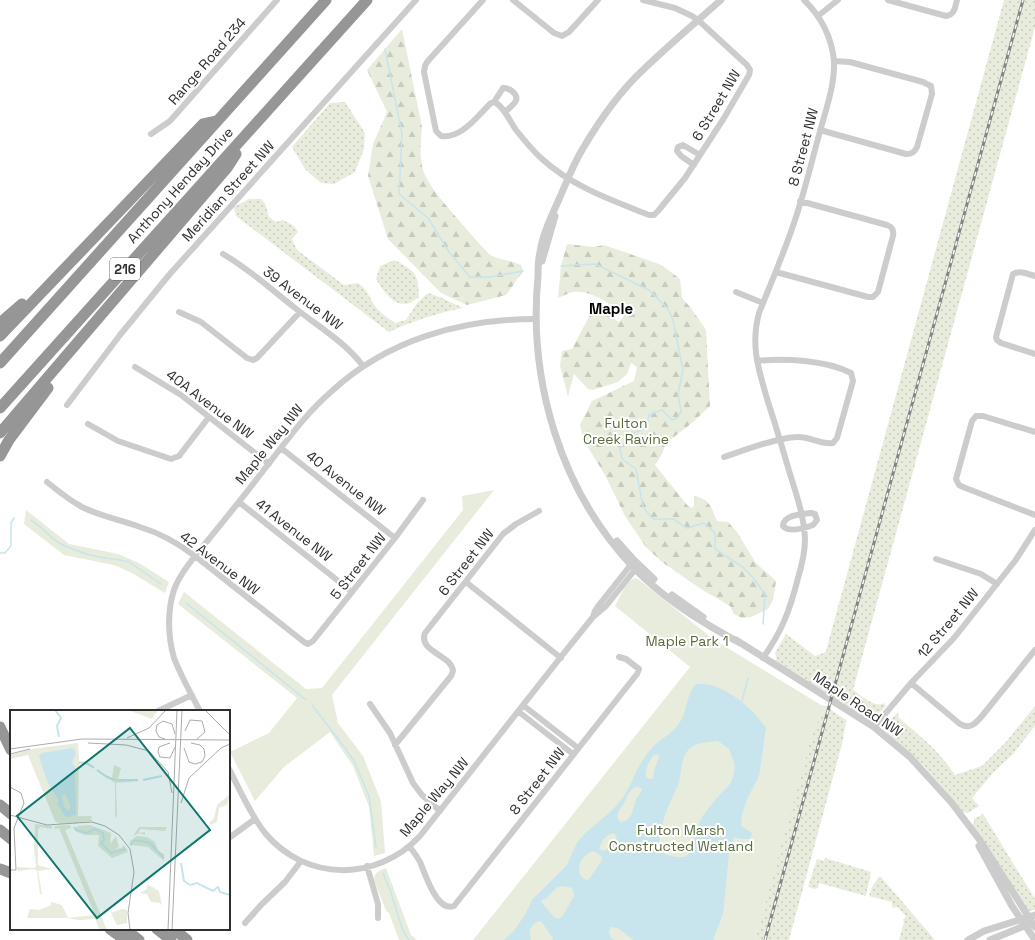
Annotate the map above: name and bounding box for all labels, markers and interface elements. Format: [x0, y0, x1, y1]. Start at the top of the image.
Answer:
street label: Range Road 234 [164, 13, 250, 108]
street label: 6 Street NW [688, 66, 744, 144]
street label: 8 Street NW [784, 106, 822, 188]
street label: Anthony Henday Drive [123, 123, 237, 247]
street label: Meridian Street NW [178, 137, 278, 245]
road number: 216 [110, 258, 140, 280]
street label: 39 Avenue NW [260, 262, 346, 334]
district label: Maple [589, 299, 633, 318]
street label: 40A Avenue NW [163, 365, 257, 443]
street label: Maple Way NW [231, 400, 307, 488]
park label: Fulton Creek Ravine [583, 414, 669, 448]
street label: 40 Avenue NW [303, 446, 389, 520]
street label: 41 Avenue NW [252, 495, 336, 565]
street label: 6 Street NW [434, 525, 498, 599]
street label: 42 Avenue NW [177, 527, 263, 599]
street label: 5 Street NW [326, 529, 390, 603]
street label: 12 Street NW [914, 584, 982, 662]
park label: Maple Park 1 [645, 632, 729, 650]
street label: Maple Road NW [810, 667, 906, 741]
inset map [10, 710, 230, 930]
street label: 8 Street NW [505, 744, 569, 818]
street label: Maple Way NW [396, 754, 472, 840]
park label: Fulton Marsh Constructed Wetland [609, 821, 753, 855]

